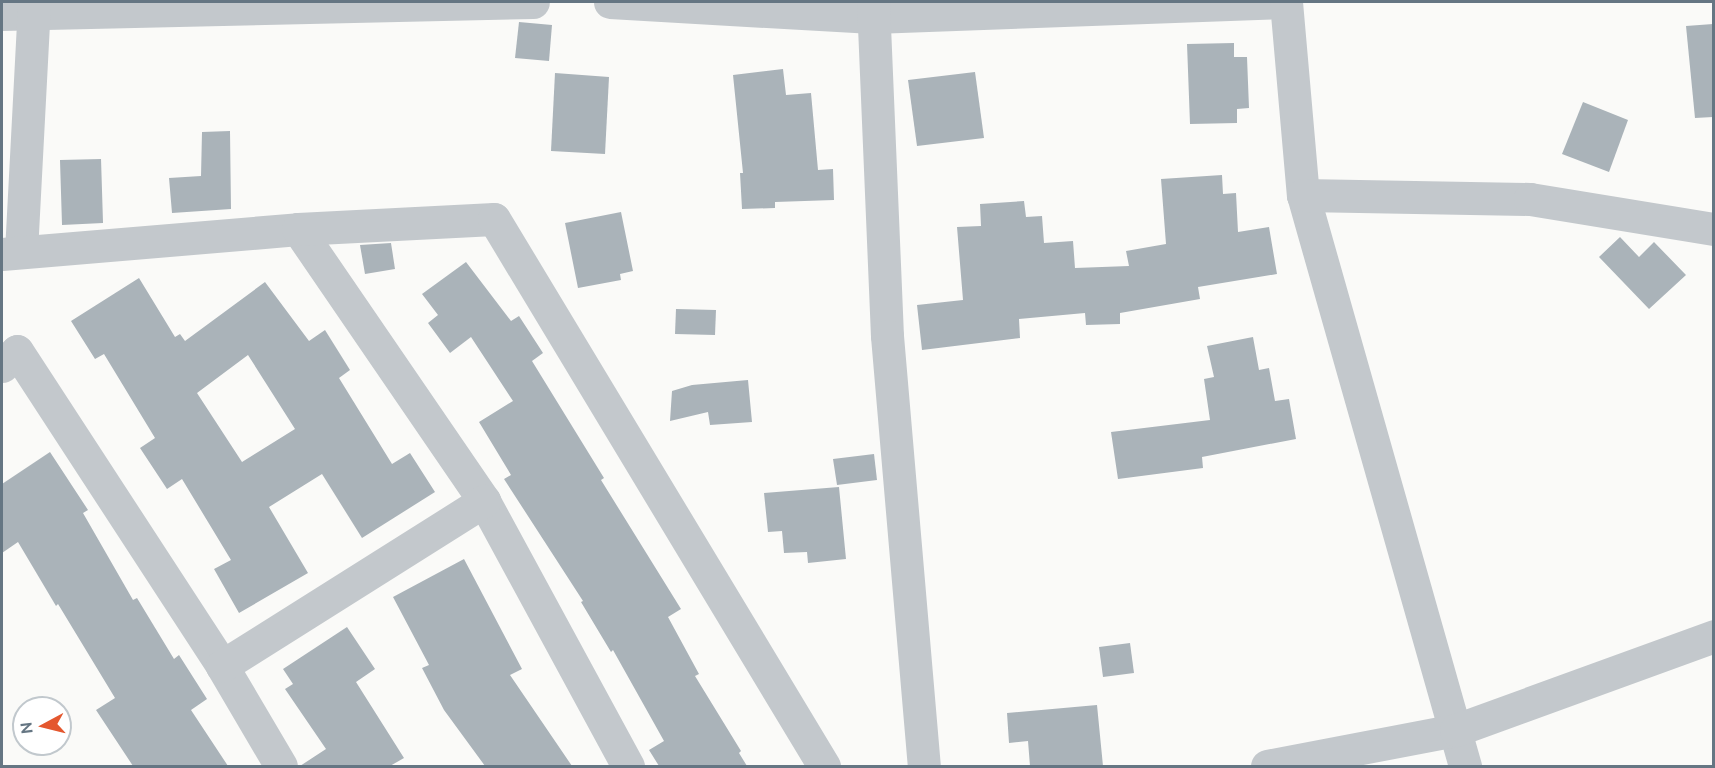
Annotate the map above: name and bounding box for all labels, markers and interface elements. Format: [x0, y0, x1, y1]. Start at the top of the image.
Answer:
north arrow [12, 696, 72, 756]
text: N [16, 721, 36, 735]

